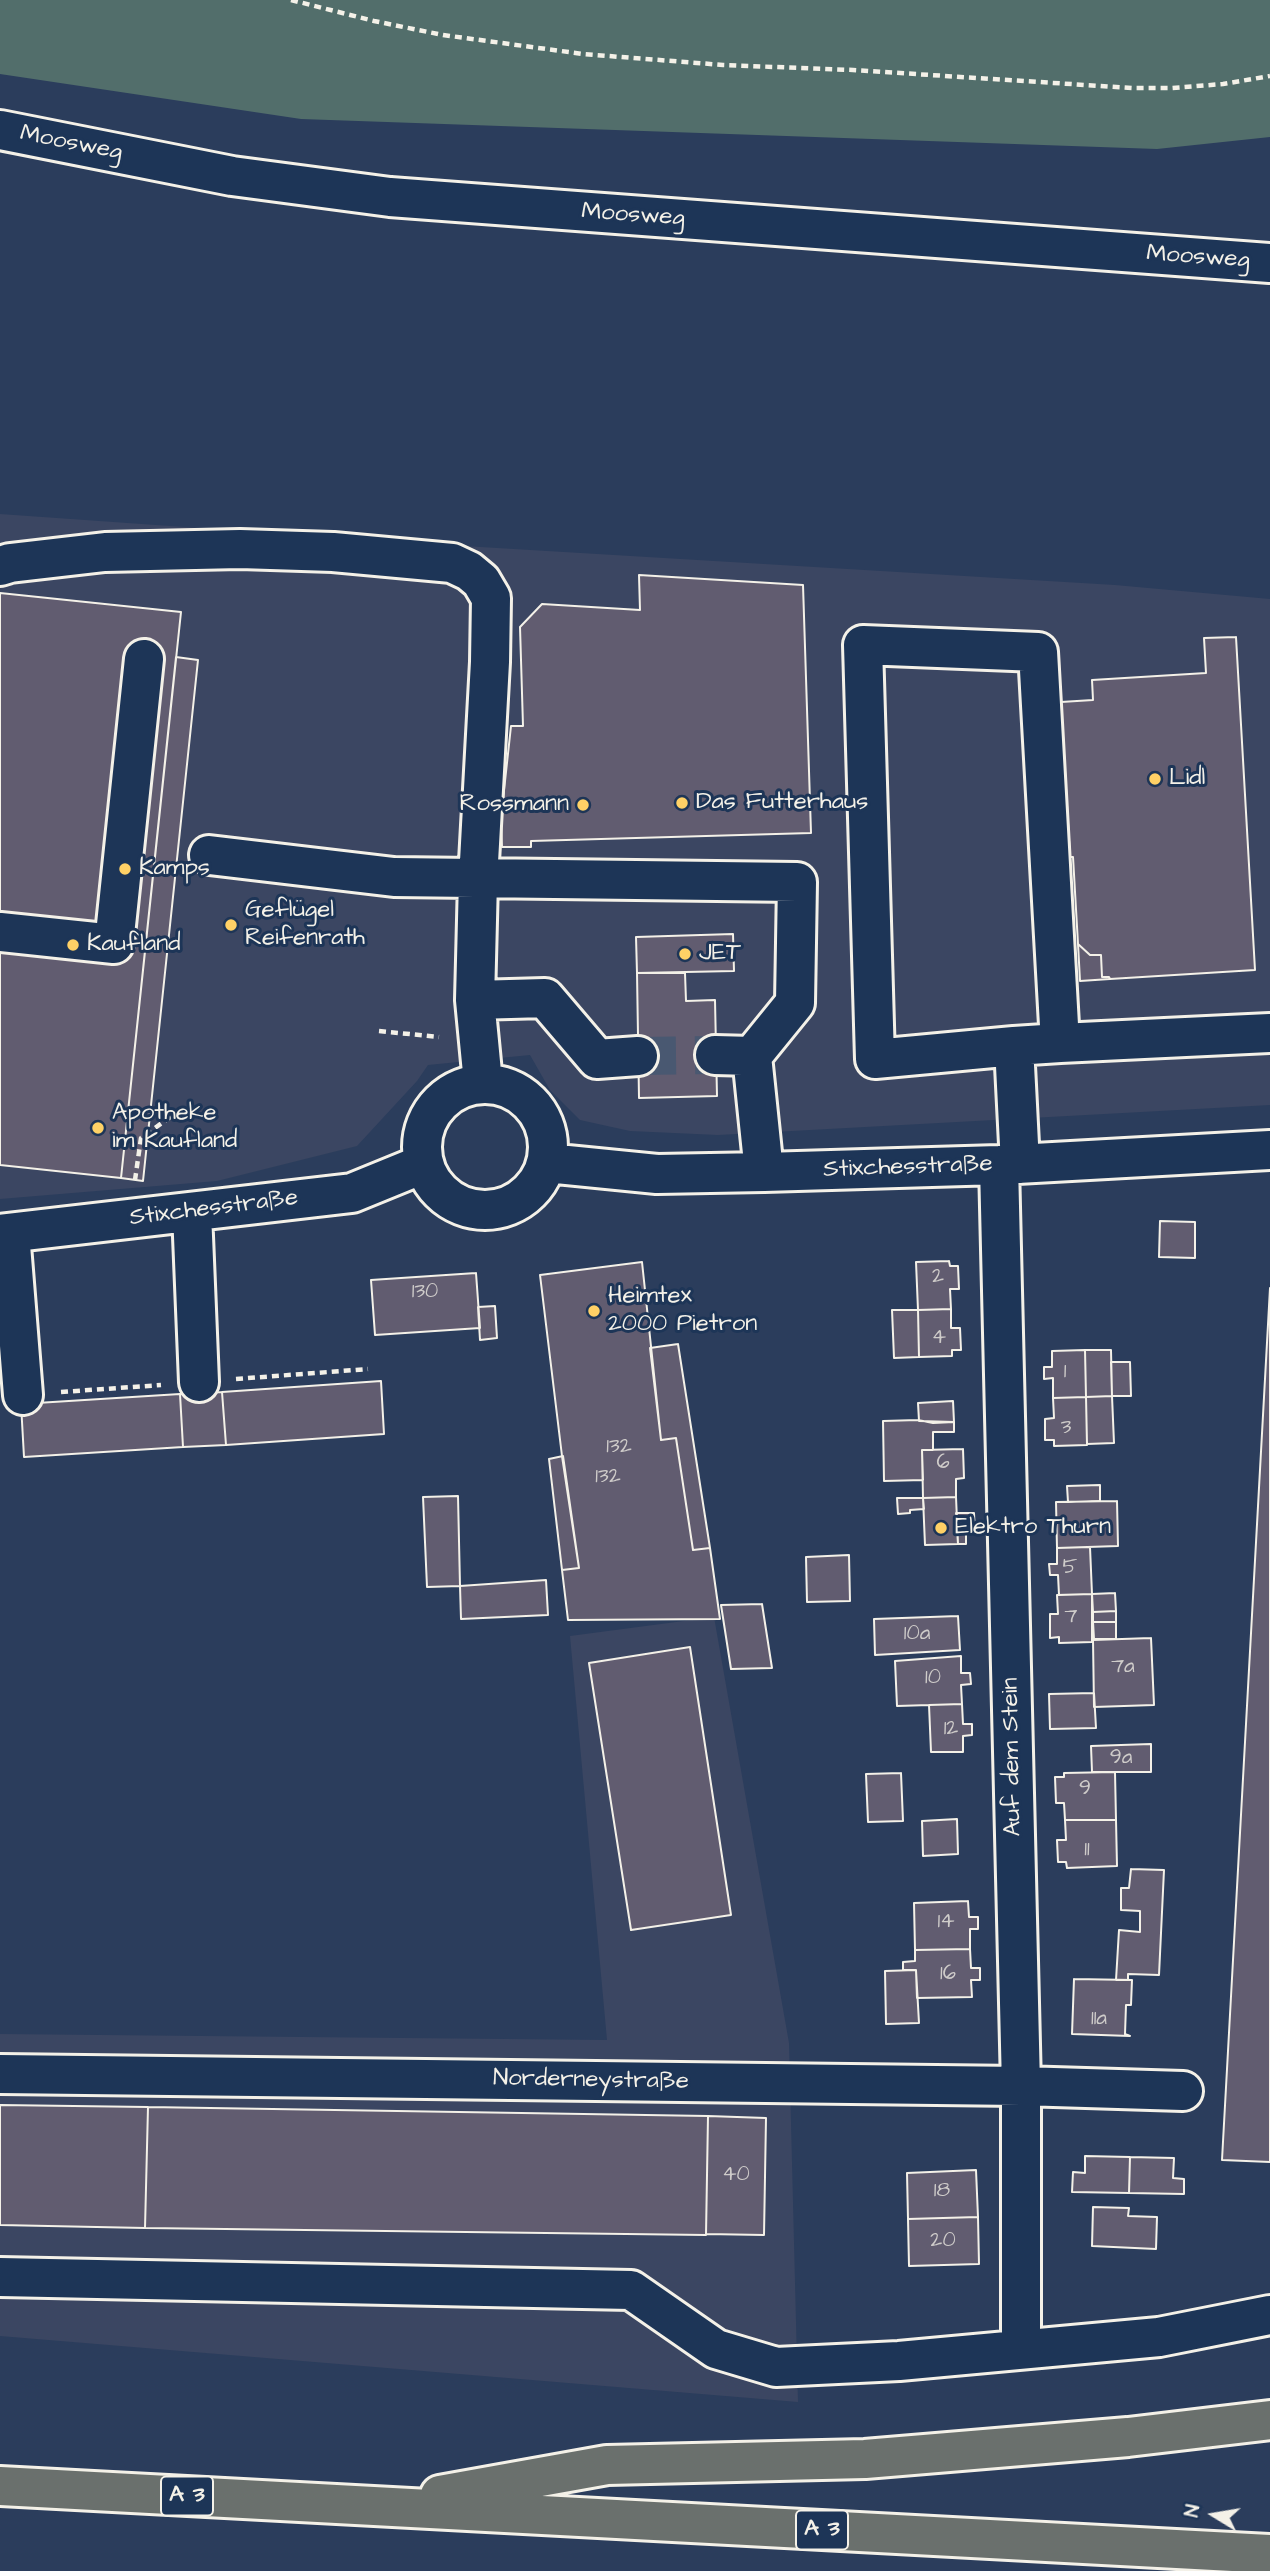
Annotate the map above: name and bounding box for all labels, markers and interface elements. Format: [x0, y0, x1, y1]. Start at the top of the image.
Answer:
street label: Moosweg [17, 120, 125, 168]
street label: Moosweg [580, 198, 686, 234]
street label: Moosweg [1145, 240, 1251, 276]
place label: Lidl [1169, 765, 1205, 793]
marker: Lidl [1147, 771, 1163, 787]
place label: Das Futterhaus [696, 789, 868, 817]
place label: Rossmann [459, 791, 569, 819]
marker: Das Futterhaus [674, 795, 690, 811]
marker: Rossmann [575, 797, 591, 813]
place label: Kamps [139, 855, 210, 883]
marker: Kamps [117, 861, 133, 877]
place label: Geflügel Reifenrath [245, 897, 365, 953]
marker: Geflügel Reifenrath [223, 917, 239, 933]
place label: Kaufland [87, 931, 180, 959]
marker: Kaufland [65, 937, 81, 953]
place label: JET [699, 940, 741, 968]
marker: JET [677, 946, 693, 962]
place label: Apotheke im Kaufland [112, 1100, 237, 1156]
marker: Apotheke im Kaufland [90, 1120, 106, 1136]
street label: Stixchesstraße [823, 1151, 993, 1185]
street label: Stixchesstraße [128, 1184, 300, 1234]
house number: 2 [932, 1265, 944, 1291]
house number: 130 [412, 1280, 438, 1306]
place label: Heimtex 2000 Pietron [608, 1283, 757, 1339]
marker: Heimtex 2000 Pietron [586, 1303, 602, 1319]
house number: 4 [932, 1326, 946, 1352]
house number: 1 [1064, 1360, 1066, 1386]
house number: 3 [1061, 1416, 1071, 1442]
house number: 132 [606, 1435, 632, 1461]
house number: 6 [936, 1451, 950, 1477]
house number: 132 [595, 1465, 621, 1491]
place label: Elektro Thurn [955, 1514, 1111, 1542]
marker: Elektro Thurn [933, 1520, 949, 1536]
house number: 5 [1063, 1556, 1077, 1582]
house number: 7 [1065, 1605, 1077, 1631]
house number: 10a [904, 1622, 930, 1648]
house number: 7a [1111, 1655, 1135, 1681]
house number: 10 [925, 1666, 941, 1692]
street label: Auf dem Stein [997, 1677, 1029, 1837]
house number: 12 [944, 1717, 958, 1743]
house number: 9a [1110, 1746, 1132, 1772]
house number: 9 [1079, 1777, 1091, 1803]
house number: 11 [1084, 1838, 1090, 1864]
house number: 14 [938, 1910, 954, 1936]
house number: 16 [940, 1962, 956, 1988]
house number: 11a [1091, 2007, 1107, 2033]
street label: Norderneystraße [493, 2065, 689, 2097]
house number: 40 [722, 2163, 750, 2189]
house number: 18 [934, 2179, 950, 2205]
house number: 20 [930, 2229, 956, 2255]
road number: A 3 [161, 2476, 213, 2516]
north arrow [1179, 2480, 1249, 2550]
text: N [1179, 2502, 1207, 2519]
road number: A 3 [796, 2510, 848, 2550]

